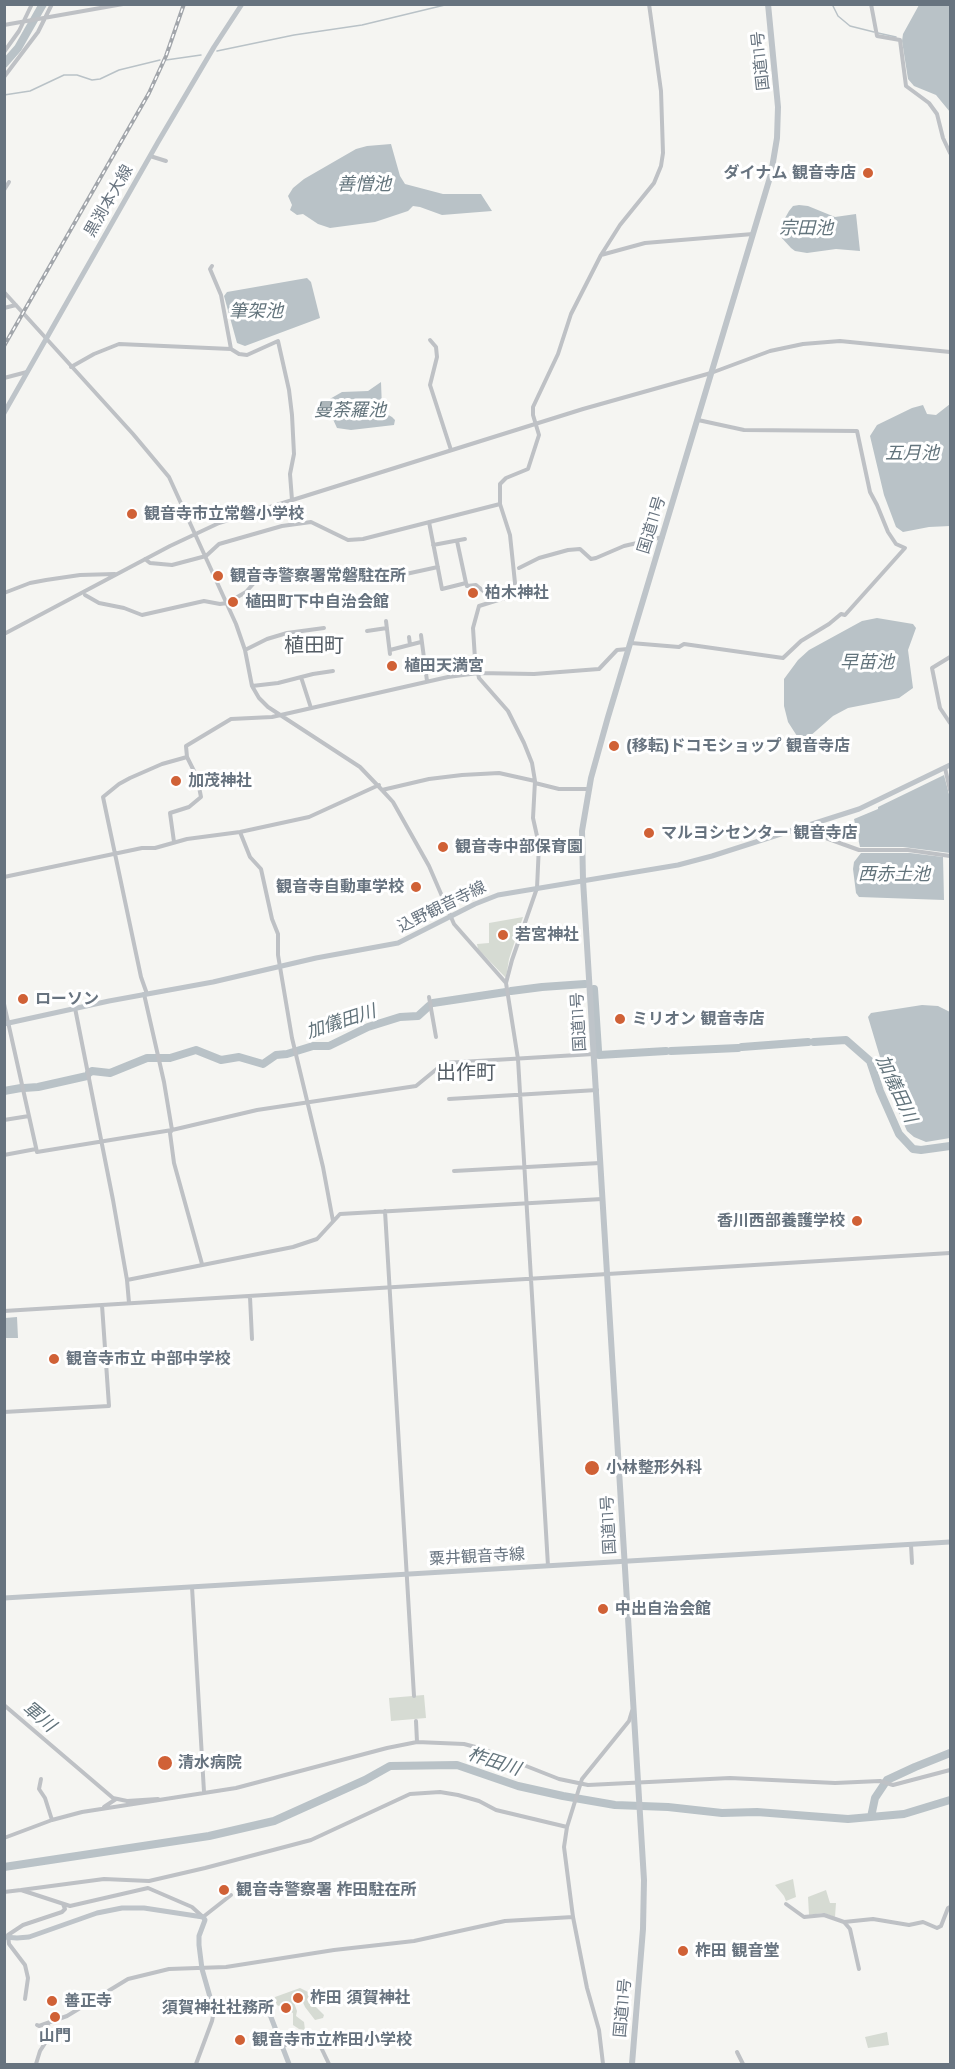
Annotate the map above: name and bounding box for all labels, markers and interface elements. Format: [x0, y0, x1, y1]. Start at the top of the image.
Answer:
street label: 国道11号 [748, 30, 774, 92]
street label: 黒渕本大線 [81, 162, 137, 240]
place label: ダイナム 観音寺店 [723, 163, 856, 183]
marker: ダイナム 観音寺店 [861, 166, 875, 180]
water label: 善憎池 [337, 174, 391, 196]
water label: 宗田池 [779, 218, 833, 240]
water label: 筆架池 [229, 301, 283, 323]
water label: 曼荼羅池 [314, 400, 386, 422]
water label: 五月池 [885, 443, 939, 465]
street label: 国道11号 [634, 494, 670, 556]
place label: 観音寺市立常磐小学校 [144, 504, 304, 524]
marker: 観音寺市立常磐小学校 [125, 507, 139, 521]
place label: 観音寺警察署常磐駐在所 [230, 566, 406, 586]
marker: 観音寺警察署常磐駐在所 [211, 569, 225, 583]
place label: 柏木神社 [485, 583, 549, 603]
marker: 柏木神社 [466, 586, 480, 600]
place label: 植田町下中自治会館 [245, 592, 389, 612]
marker: 植田町下中自治会館 [226, 595, 240, 609]
district label: 植田町 [284, 634, 344, 658]
water label: 早苗池 [840, 652, 894, 674]
place label: 植田天満宮 [404, 656, 484, 676]
marker: 植田天満宮 [385, 659, 399, 673]
place label: (移転)ドコモショップ 観音寺店 [626, 736, 850, 756]
marker: (移転)ドコモショップ 観音寺店 [607, 739, 621, 753]
place label: 加茂神社 [188, 771, 252, 791]
marker: 加茂神社 [169, 774, 183, 788]
place label: マルヨシセンター 観音寺店 [661, 823, 858, 843]
marker: マルヨシセンター 観音寺店 [642, 826, 656, 840]
place label: 観音寺中部保育園 [455, 837, 583, 857]
marker: 観音寺中部保育園 [436, 840, 450, 854]
water label: 西赤土池 [858, 864, 930, 886]
place label: 観音寺自動車学校 [276, 877, 404, 897]
street label: 込野観音寺線 [395, 877, 489, 937]
marker: 観音寺自動車学校 [409, 880, 423, 894]
place label: 若宮神社 [515, 925, 579, 945]
marker: 若宮神社 [496, 928, 510, 942]
place label: ローソン [35, 989, 99, 1009]
marker: ローソン [16, 992, 30, 1006]
street label: 国道11号 [568, 992, 590, 1052]
water label: 加儀田川 [303, 1001, 379, 1043]
place label: ミリオン 観音寺店 [632, 1009, 765, 1029]
marker: ミリオン 観音寺店 [613, 1012, 627, 1026]
water label: 加儀田川 [871, 1052, 921, 1126]
district label: 出作町 [436, 1061, 496, 1085]
place label: 香川西部養護学校 [717, 1211, 845, 1231]
marker: 香川西部養護学校 [850, 1214, 864, 1228]
place label: 観音寺市立 中部中学校 [66, 1349, 231, 1369]
marker: 観音寺市立 中部中学校 [47, 1352, 61, 1366]
place label: 小林整形外科 [606, 1458, 702, 1478]
marker: 小林整形外科 [583, 1459, 601, 1477]
street label: 国道11号 [598, 1495, 620, 1555]
street label: 粟井観音寺線 [429, 1545, 525, 1569]
place label: 中出自治会館 [615, 1599, 711, 1619]
marker: 中出自治会館 [596, 1602, 610, 1616]
water label: 軍川 [18, 1697, 60, 1737]
water label: 柞田川 [465, 1743, 523, 1781]
place label: 清水病院 [178, 1753, 242, 1773]
marker: 清水病院 [156, 1754, 174, 1772]
place label: 観音寺警察署 柞田駐在所 [236, 1880, 417, 1900]
marker: 観音寺警察署 柞田駐在所 [217, 1883, 231, 1897]
place label: 柞田 観音堂 [695, 1941, 780, 1961]
marker: 柞田 観音堂 [676, 1944, 690, 1958]
street label: 国道11号 [611, 1978, 635, 2038]
place label: 柞田 須賀神社 [310, 1988, 411, 2008]
place label: 善正寺 [64, 1991, 112, 2011]
marker: 柞田 須賀神社 [291, 1991, 305, 2005]
marker: 善正寺 [45, 1994, 59, 2008]
place label: 須賀神社社務所 [162, 1998, 274, 2018]
marker: 須賀神社社務所 [279, 2001, 293, 2015]
marker: 山門 [48, 2010, 62, 2024]
place label: 山門 [39, 2026, 71, 2046]
place label: 観音寺市立柞田小学校 [252, 2030, 412, 2050]
marker: 観音寺市立柞田小学校 [233, 2033, 247, 2047]

